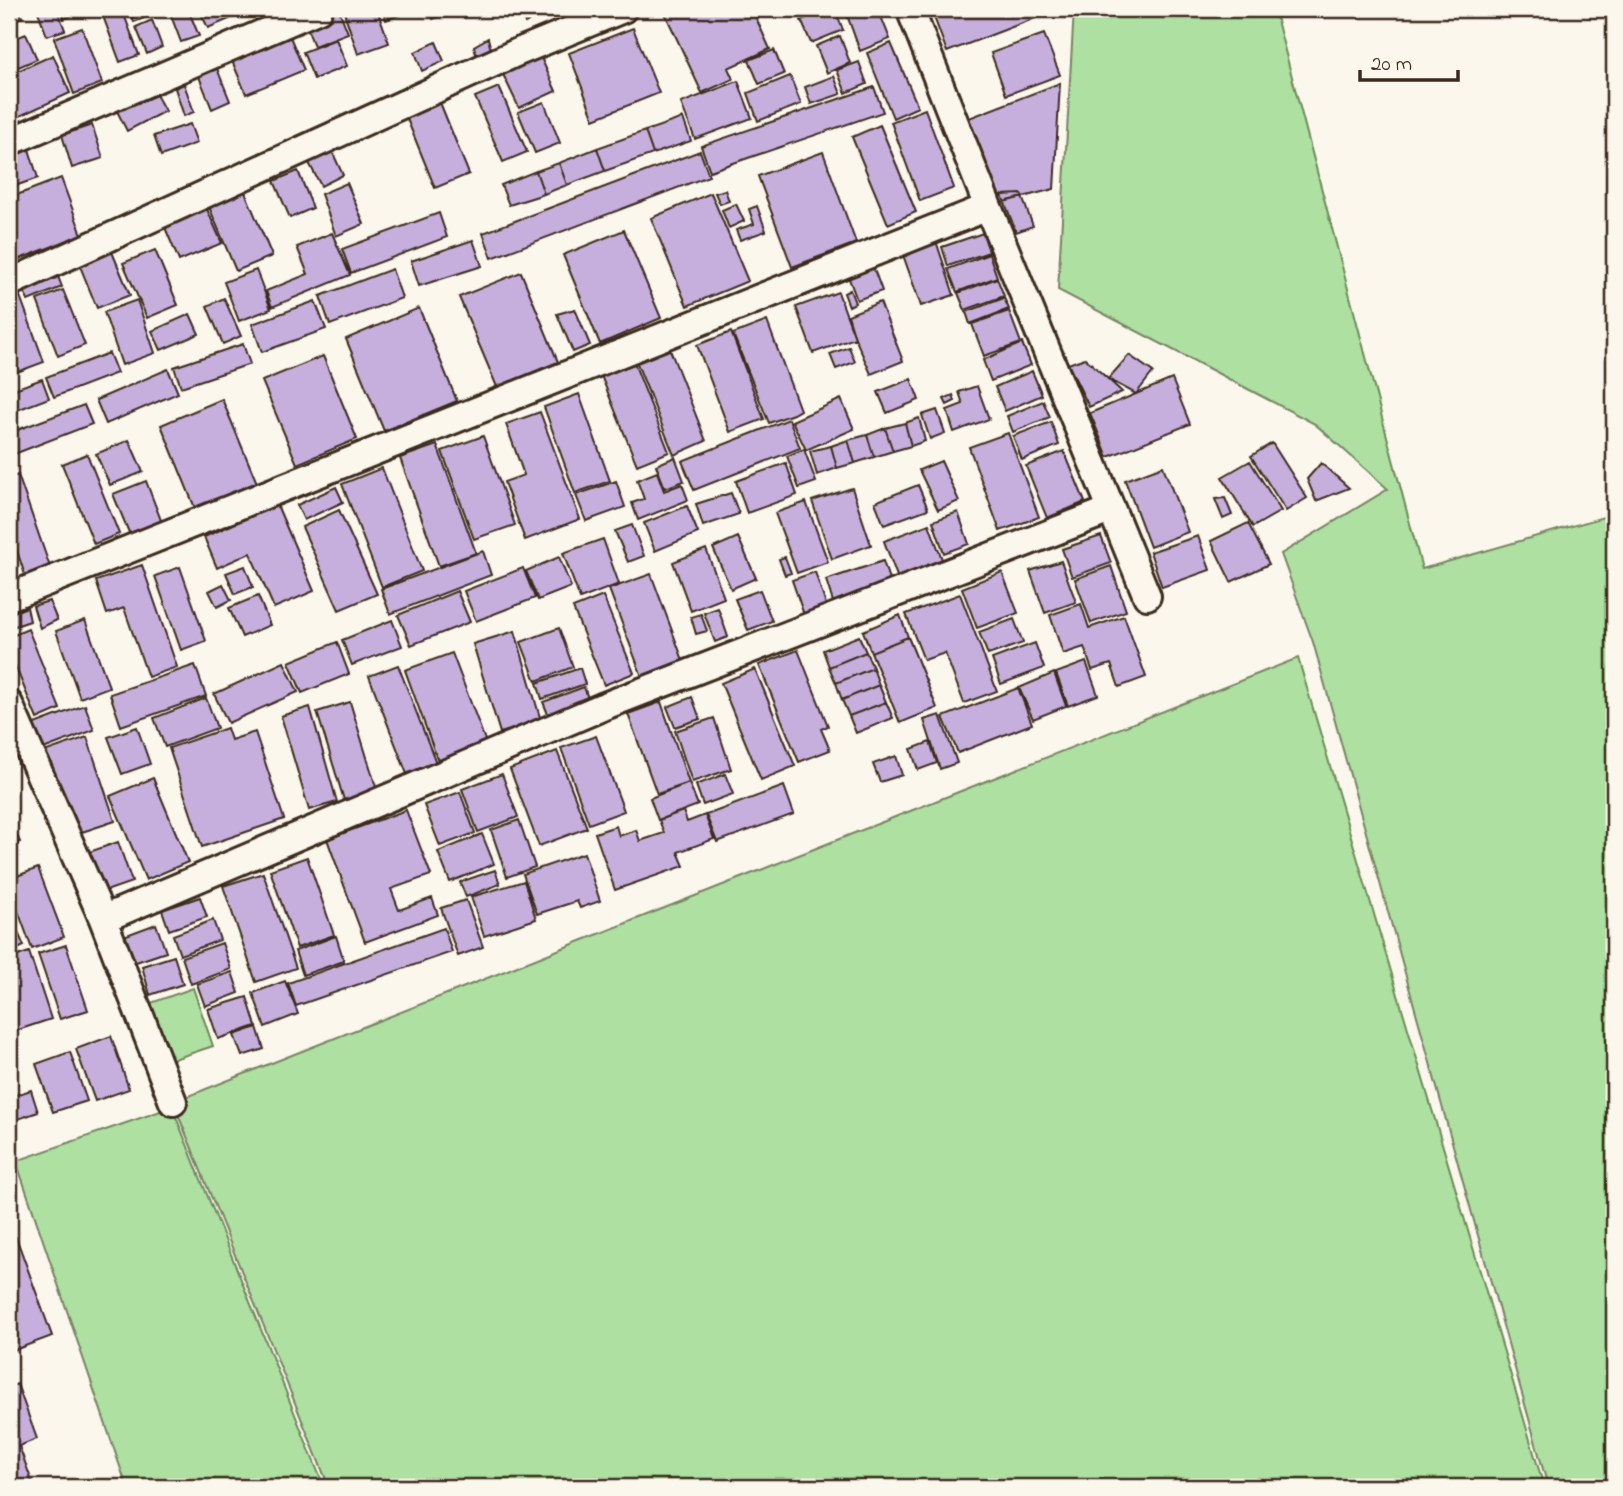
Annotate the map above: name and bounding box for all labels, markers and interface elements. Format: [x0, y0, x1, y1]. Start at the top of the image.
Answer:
scale bar [1360, 38, 1458, 82]
text: 20 m [1371, 50, 1412, 80]

